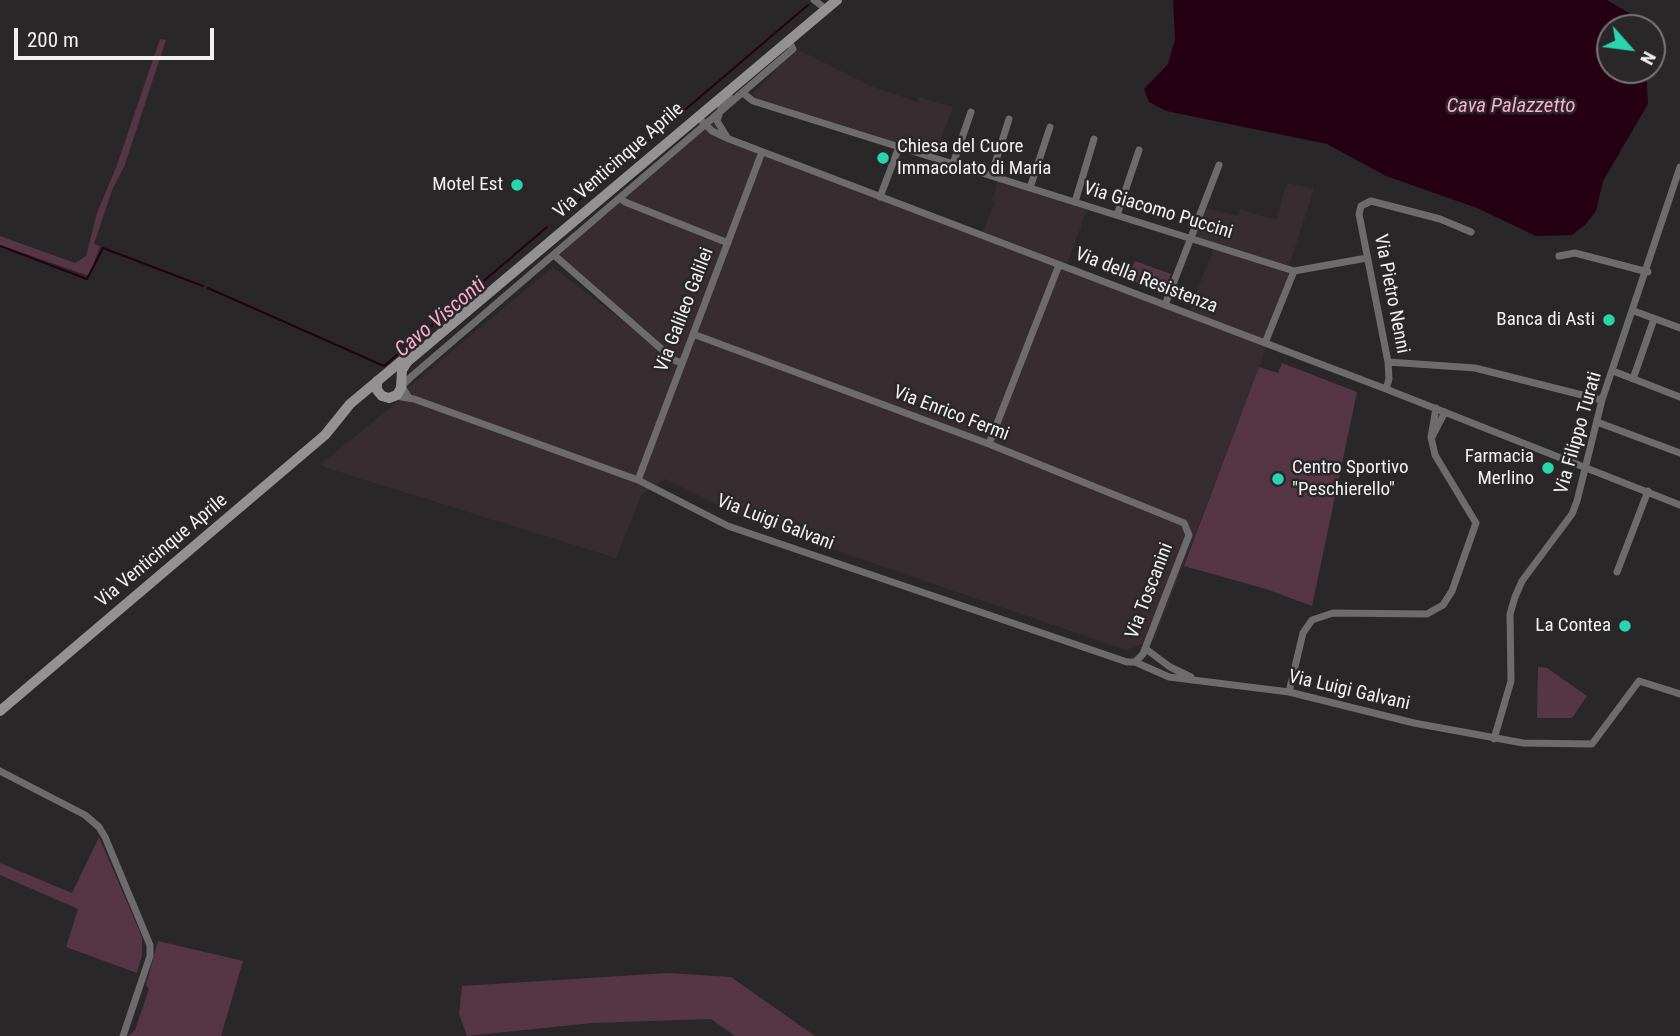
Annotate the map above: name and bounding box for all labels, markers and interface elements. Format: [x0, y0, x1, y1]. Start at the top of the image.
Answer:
scale bar [18, 14, 217, 58]
north arrow [1596, 14, 1666, 84]
text: 200 m [27, 28, 79, 52]
text: N [1635, 48, 1661, 69]
water label: Cava Palazzetto [1447, 94, 1575, 120]
street label: Via Venticinque Aprile [549, 98, 689, 224]
place label: Chiesa del Cuore Immacolato di Maria [897, 136, 1051, 180]
marker: Chiesa del Cuore Immacolato di Maria [875, 150, 891, 166]
place label: Motel Est [432, 174, 503, 196]
marker: Motel Est [509, 177, 525, 193]
street label: Via Giacomo Puccini [1081, 177, 1235, 245]
street label: Via Pietro Nenni [1368, 233, 1414, 355]
street label: Via della Resistenza [1072, 243, 1220, 319]
street label: Via Galileo Galilei [651, 245, 719, 375]
water label: Cavo Visconti [391, 273, 491, 363]
place label: Banca di Asti [1496, 309, 1595, 331]
marker: Banca di Asti [1601, 312, 1617, 328]
street label: Via Filippo Turati [1551, 369, 1607, 497]
street label: Via Enrico Fermi [890, 381, 1012, 447]
place label: Farmacia Merlino [1465, 446, 1534, 490]
place label: Centro Sportivo "Peschierello" [1292, 457, 1409, 501]
marker: Farmacia Merlino [1540, 460, 1556, 476]
marker: Centro Sportivo "Peschierello" [1270, 471, 1286, 487]
street label: Via Venticinque Aprile [92, 489, 232, 613]
street label: Via Luigi Galvani [713, 490, 837, 556]
street label: Via Toscanini [1121, 540, 1179, 642]
place label: La Contea [1535, 615, 1611, 637]
marker: La Contea [1617, 618, 1633, 634]
street label: Via Luigi Galvani [1286, 666, 1412, 716]

